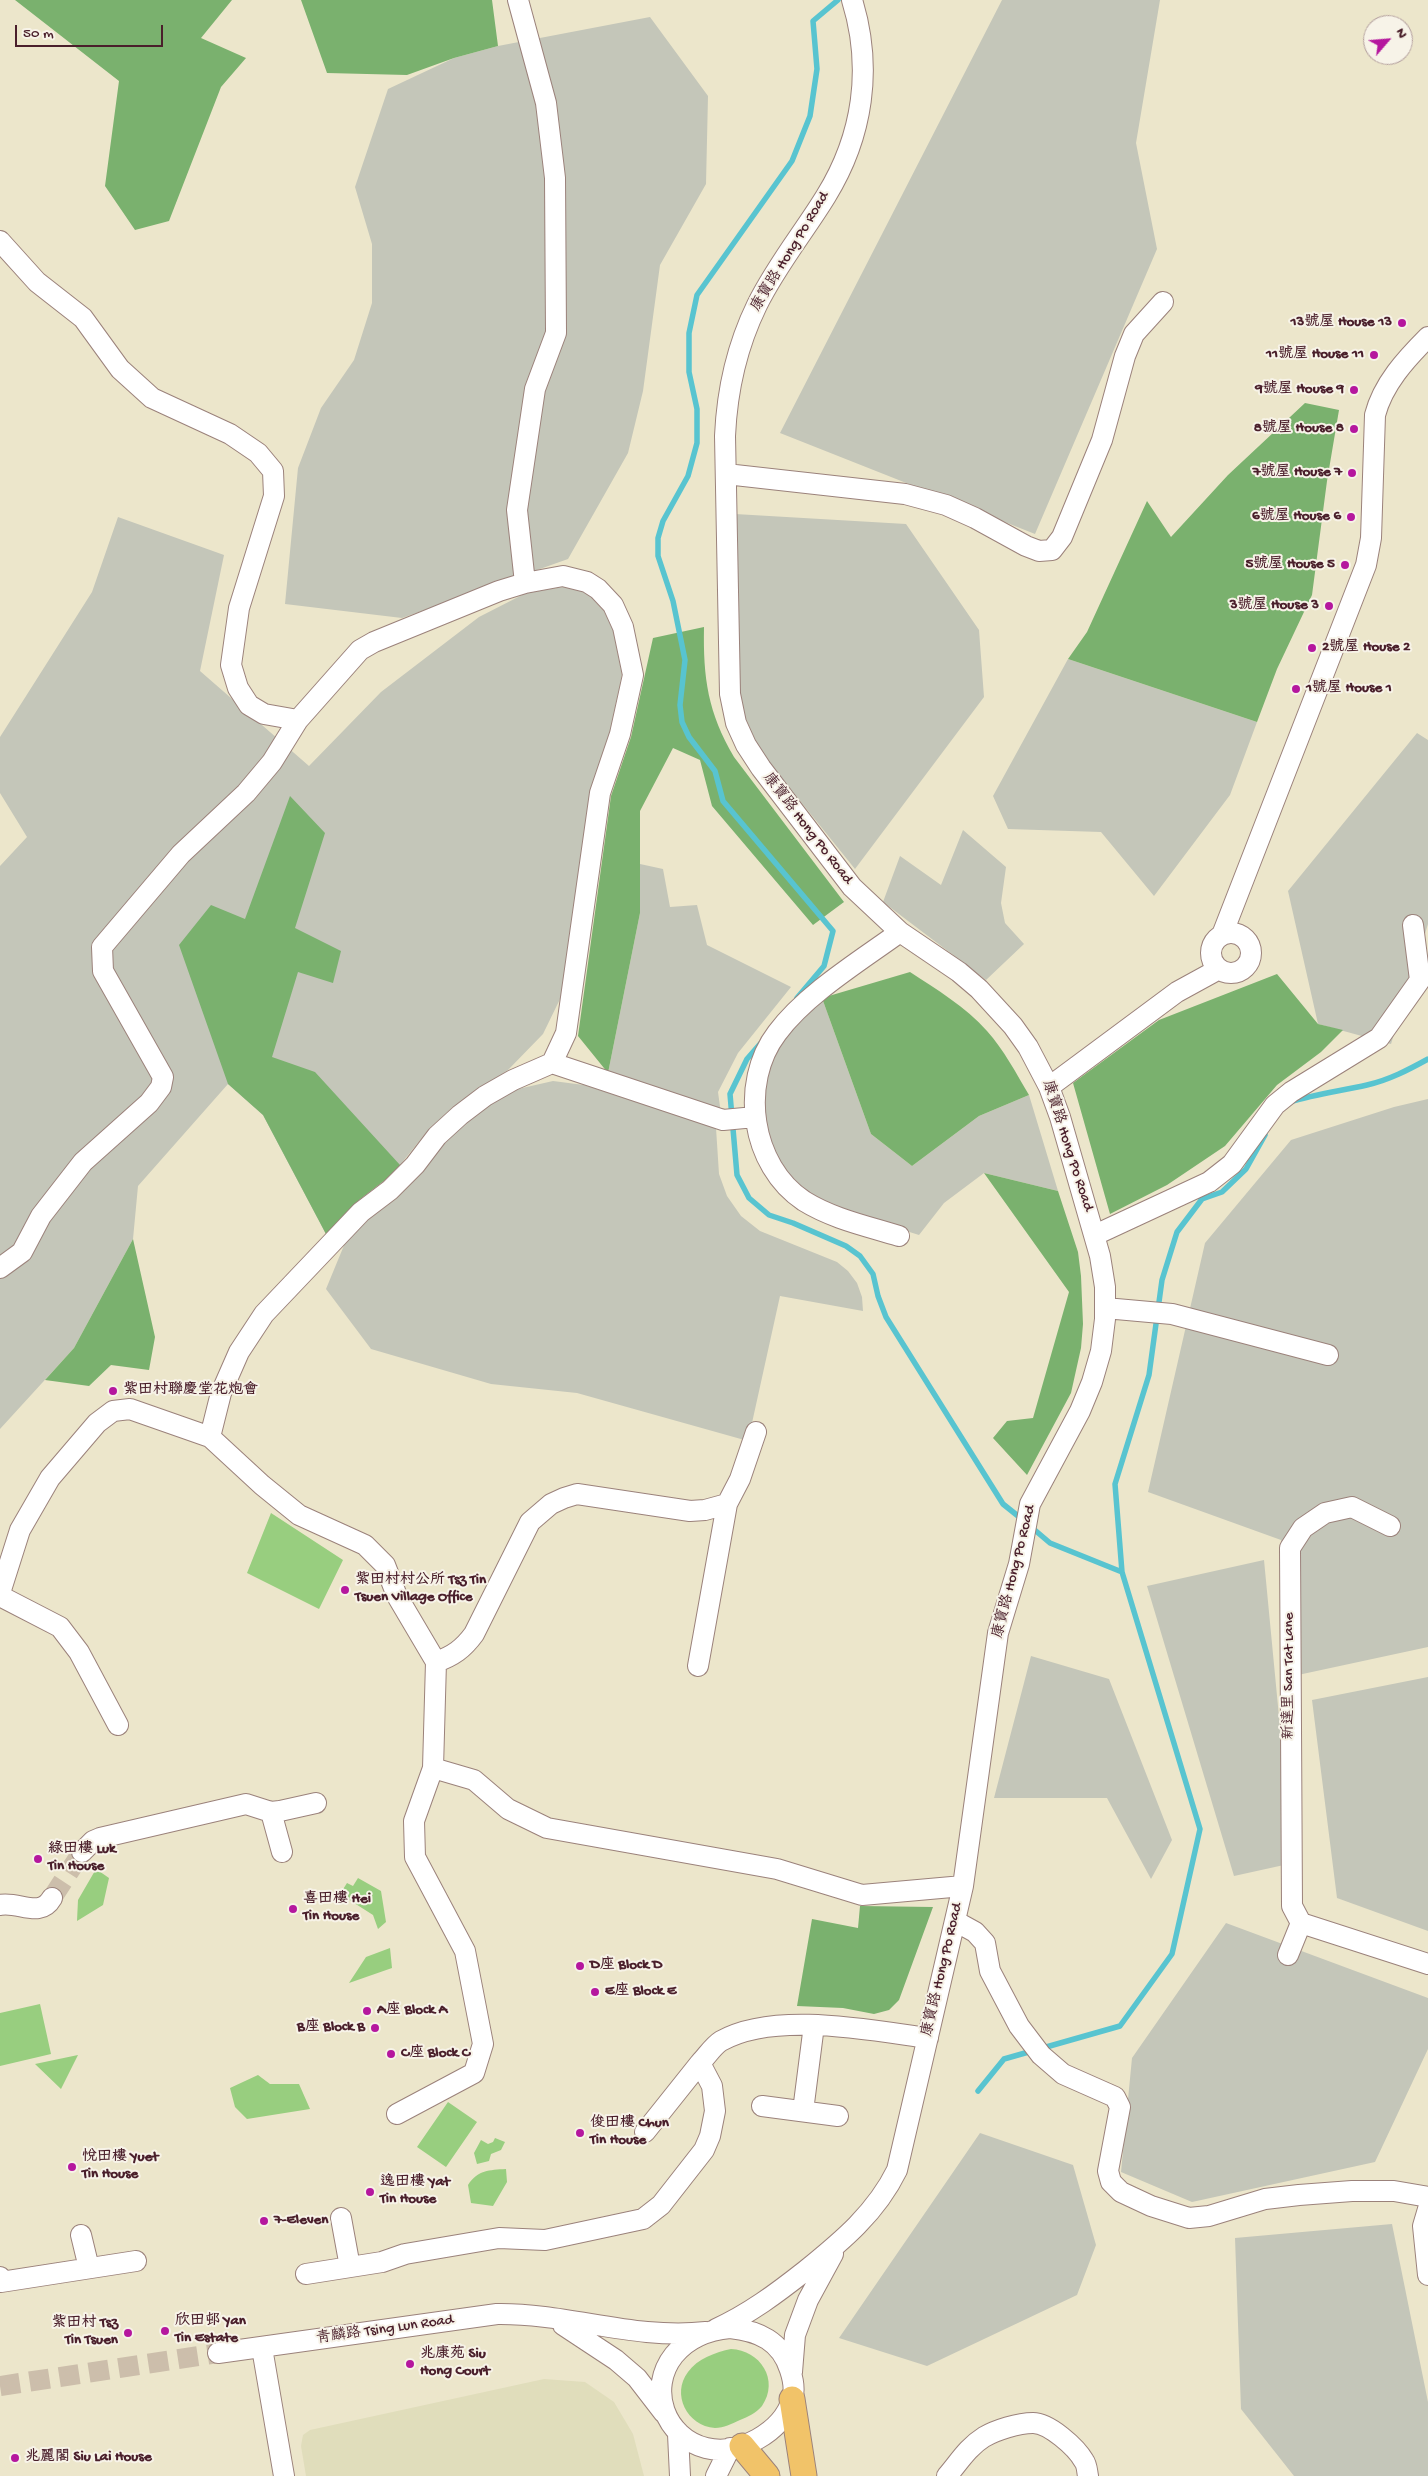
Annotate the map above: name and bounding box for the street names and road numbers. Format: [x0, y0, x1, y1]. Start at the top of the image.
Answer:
street label: 康寶路 Hong Po Road [748, 189, 834, 315]
street label: 康寶路 Hong Po Road [758, 770, 856, 888]
street label: 康寶路 Hong Po Road [1037, 1078, 1097, 1214]
street label: 康寶路 Hong Po Road [990, 1504, 1040, 1640]
street label: 新達里 San Tat Lane [1281, 1613, 1299, 1739]
street label: 康寶路 Hong Po Road [919, 1901, 967, 2039]
street label: 青麟路 Tsing Lun Road [315, 2311, 455, 2349]

